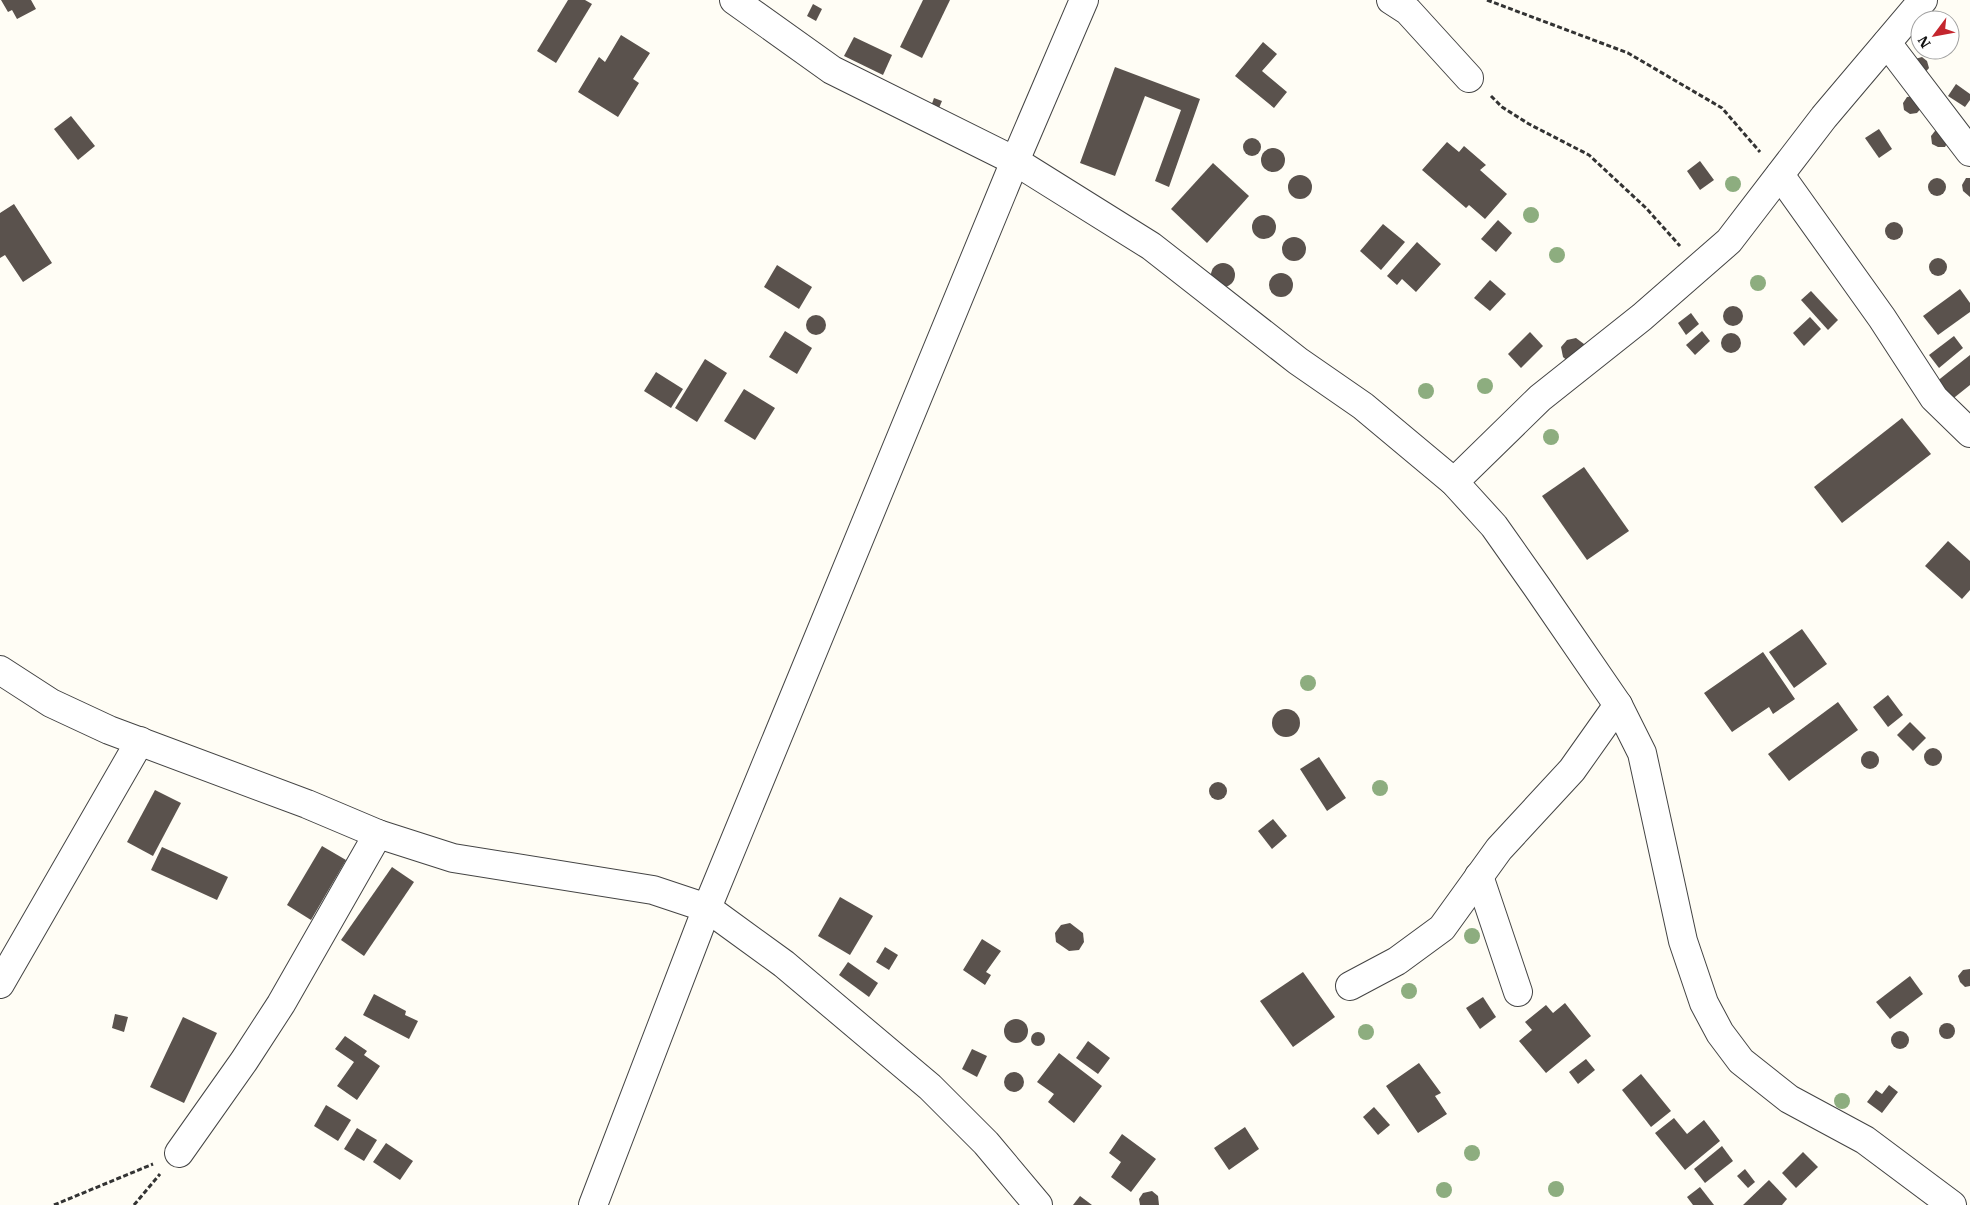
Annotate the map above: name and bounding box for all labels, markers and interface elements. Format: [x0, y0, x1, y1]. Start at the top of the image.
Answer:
north arrow [1910, 10, 1960, 60]
text: N [1913, 32, 1935, 51]

